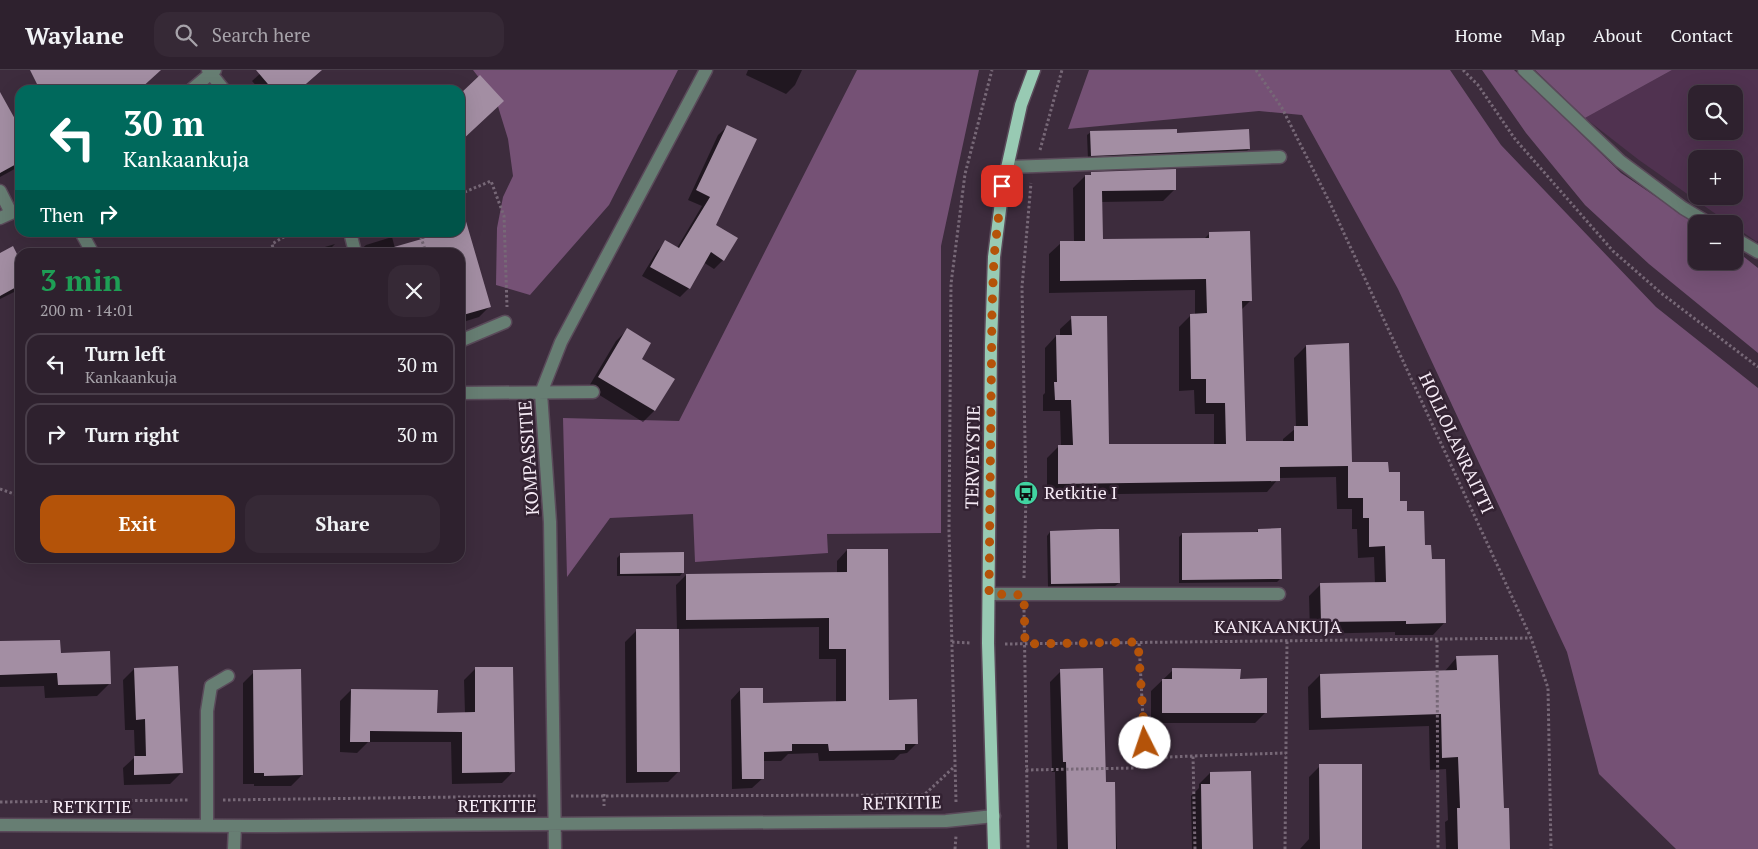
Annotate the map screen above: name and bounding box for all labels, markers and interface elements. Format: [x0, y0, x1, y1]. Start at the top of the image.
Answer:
search box [154, 12, 504, 57]
text: Waylane [25, 19, 124, 51]
icon: search [172, 21, 200, 49]
text: Search here [212, 22, 311, 47]
text: Home [1455, 23, 1502, 47]
text: Map [1530, 23, 1565, 47]
text: About [1593, 23, 1642, 47]
text: Contact [1670, 23, 1733, 47]
map controls [1688, 85, 1743, 270]
button: search [1688, 85, 1743, 140]
text: 30 m [123, 100, 204, 146]
icon: left [40, 105, 105, 170]
text: Kankaankuja [123, 144, 249, 173]
button: + [1688, 150, 1743, 205]
pin [981, 165, 1023, 207]
icon: arrive [988, 172, 1016, 200]
icon: right [94, 200, 122, 228]
text: Then [40, 202, 84, 227]
button: − [1688, 215, 1743, 270]
text: 3 min [40, 260, 122, 300]
button: close [388, 265, 440, 317]
text: 200 m · 14:01 [40, 299, 134, 321]
text: Turn left [85, 341, 166, 366]
icon: left [42, 350, 70, 378]
text: 30 m [397, 352, 438, 377]
text: Kankaankuja [85, 366, 177, 388]
street label: HOLLOLANRAITTI [1414, 368, 1500, 517]
street label: KOMPASSITIE [512, 400, 544, 516]
street label: TERVEYSTIE [959, 405, 985, 509]
icon: right [42, 420, 70, 448]
text: Turn right [85, 422, 179, 447]
text: 30 m [397, 422, 438, 447]
bus stop icon: Retkitie I [1013, 480, 1039, 506]
place label: Retkitie I [1044, 480, 1117, 504]
button: Exit [40, 495, 235, 553]
button: Share [245, 495, 440, 553]
street label: KANKAANKUJA [1214, 614, 1343, 638]
position arrow [1118, 716, 1170, 768]
street label: RETKITIE [862, 789, 942, 815]
street label: RETKITIE [457, 793, 537, 817]
street label: RETKITIE [52, 794, 132, 818]

